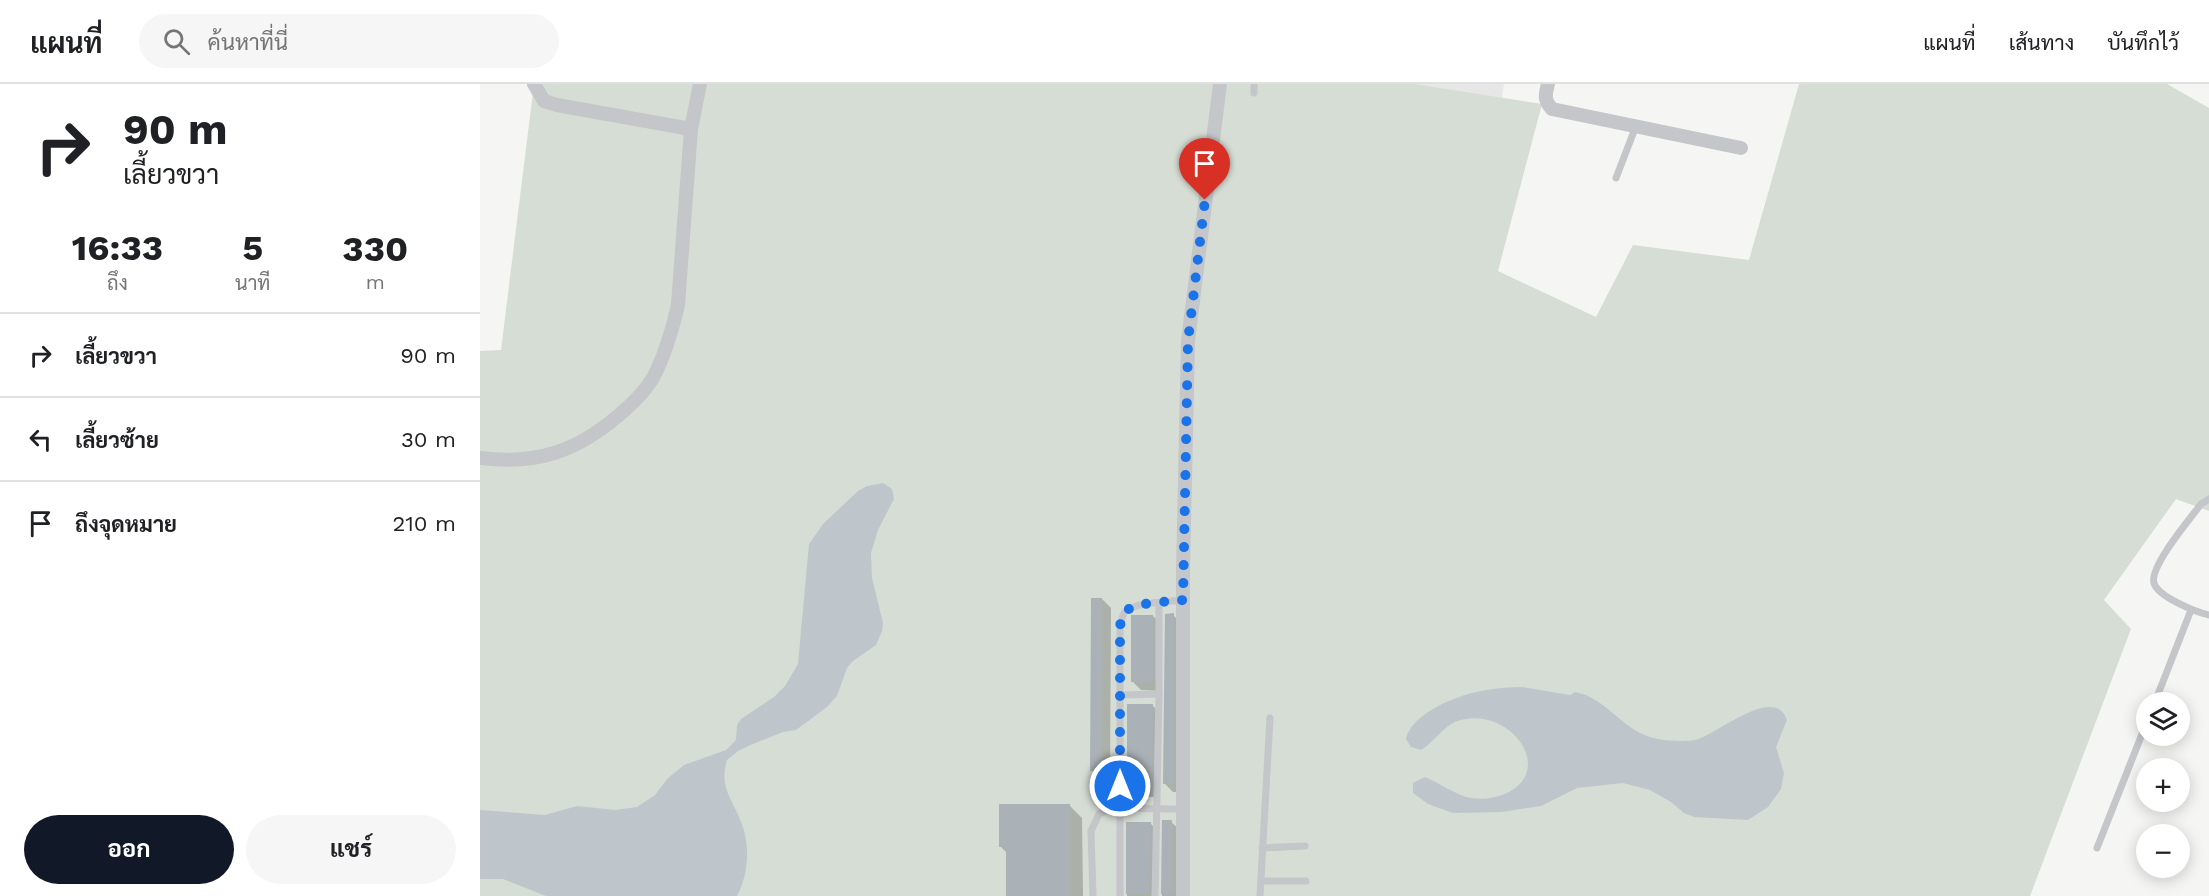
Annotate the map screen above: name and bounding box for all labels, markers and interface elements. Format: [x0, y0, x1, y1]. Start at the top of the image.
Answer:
search box [139, 14, 559, 68]
icon: search [160, 25, 193, 58]
text: แผนที่ [30, 27, 103, 60]
text: ค้นหาที่นี่ [208, 30, 288, 55]
text: แผนที่ [1923, 30, 1976, 55]
text: เส้นทาง [2009, 30, 2074, 55]
text: บันทึกไว้ [2107, 30, 2179, 55]
text: 90 m [123, 105, 227, 154]
icon: right [24, 108, 102, 186]
pin [1179, 138, 1230, 200]
icon: arrive [1188, 147, 1221, 180]
text: เลี้ยวขวา [123, 159, 219, 191]
text: 16:33 [72, 227, 163, 269]
text: 5 [242, 227, 263, 269]
text: 330 [342, 228, 408, 270]
text: m [366, 270, 385, 294]
text: ถึง [107, 271, 128, 295]
text: นาที [235, 271, 270, 295]
icon: right [24, 339, 57, 372]
text: 90 m [400, 343, 456, 368]
text: เลี้ยวขวา [75, 344, 157, 369]
icon: left [24, 423, 57, 456]
text: 30 m [401, 427, 456, 452]
text: เลี้ยวซ้าย [75, 428, 159, 453]
icon: arrive [24, 507, 57, 540]
text: 210 m [392, 511, 456, 536]
text: ถึงจุดหมาย [75, 512, 177, 537]
map controls [2136, 692, 2190, 878]
button: layers [2136, 692, 2190, 746]
position arrow [1088, 754, 1152, 818]
button: + [2136, 758, 2190, 812]
button: ออก [24, 815, 234, 884]
button: แชร์ [246, 815, 456, 884]
button: − [2136, 824, 2190, 878]

